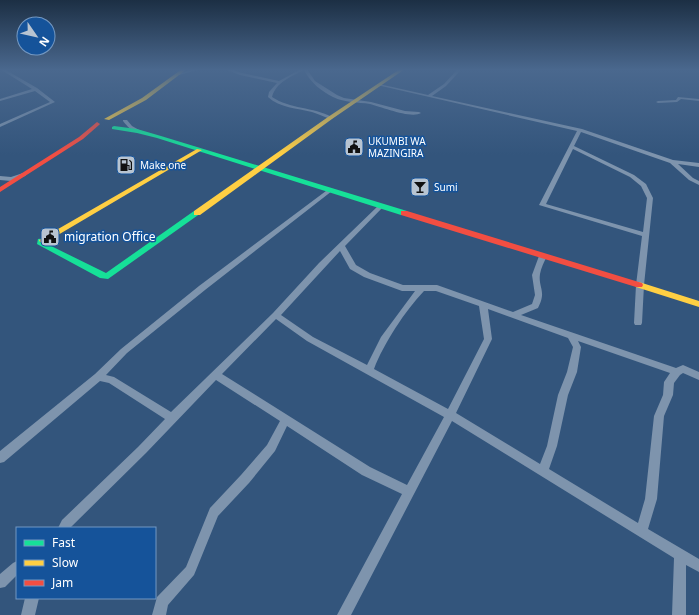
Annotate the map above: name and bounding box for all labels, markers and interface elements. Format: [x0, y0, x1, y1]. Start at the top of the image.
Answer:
north arrow [16, 16, 56, 56]
text: N [36, 34, 53, 50]
place label: UKUMBI WA MAZINGIRA [368, 134, 426, 160]
public building icon: UKUMBI WA MAZINGIRA [343, 136, 365, 158]
fuel station icon: Make one [115, 154, 137, 176]
place label: Make one [140, 158, 186, 172]
bar icon: Sumi [409, 176, 431, 198]
place label: Sumi [434, 180, 458, 194]
public building icon: migration Office [39, 226, 61, 248]
place label: migration Office [64, 228, 156, 245]
legend [16, 527, 156, 599]
text: Fast [52, 534, 76, 551]
text: Slow [52, 554, 79, 571]
text: Jam [51, 574, 73, 591]

